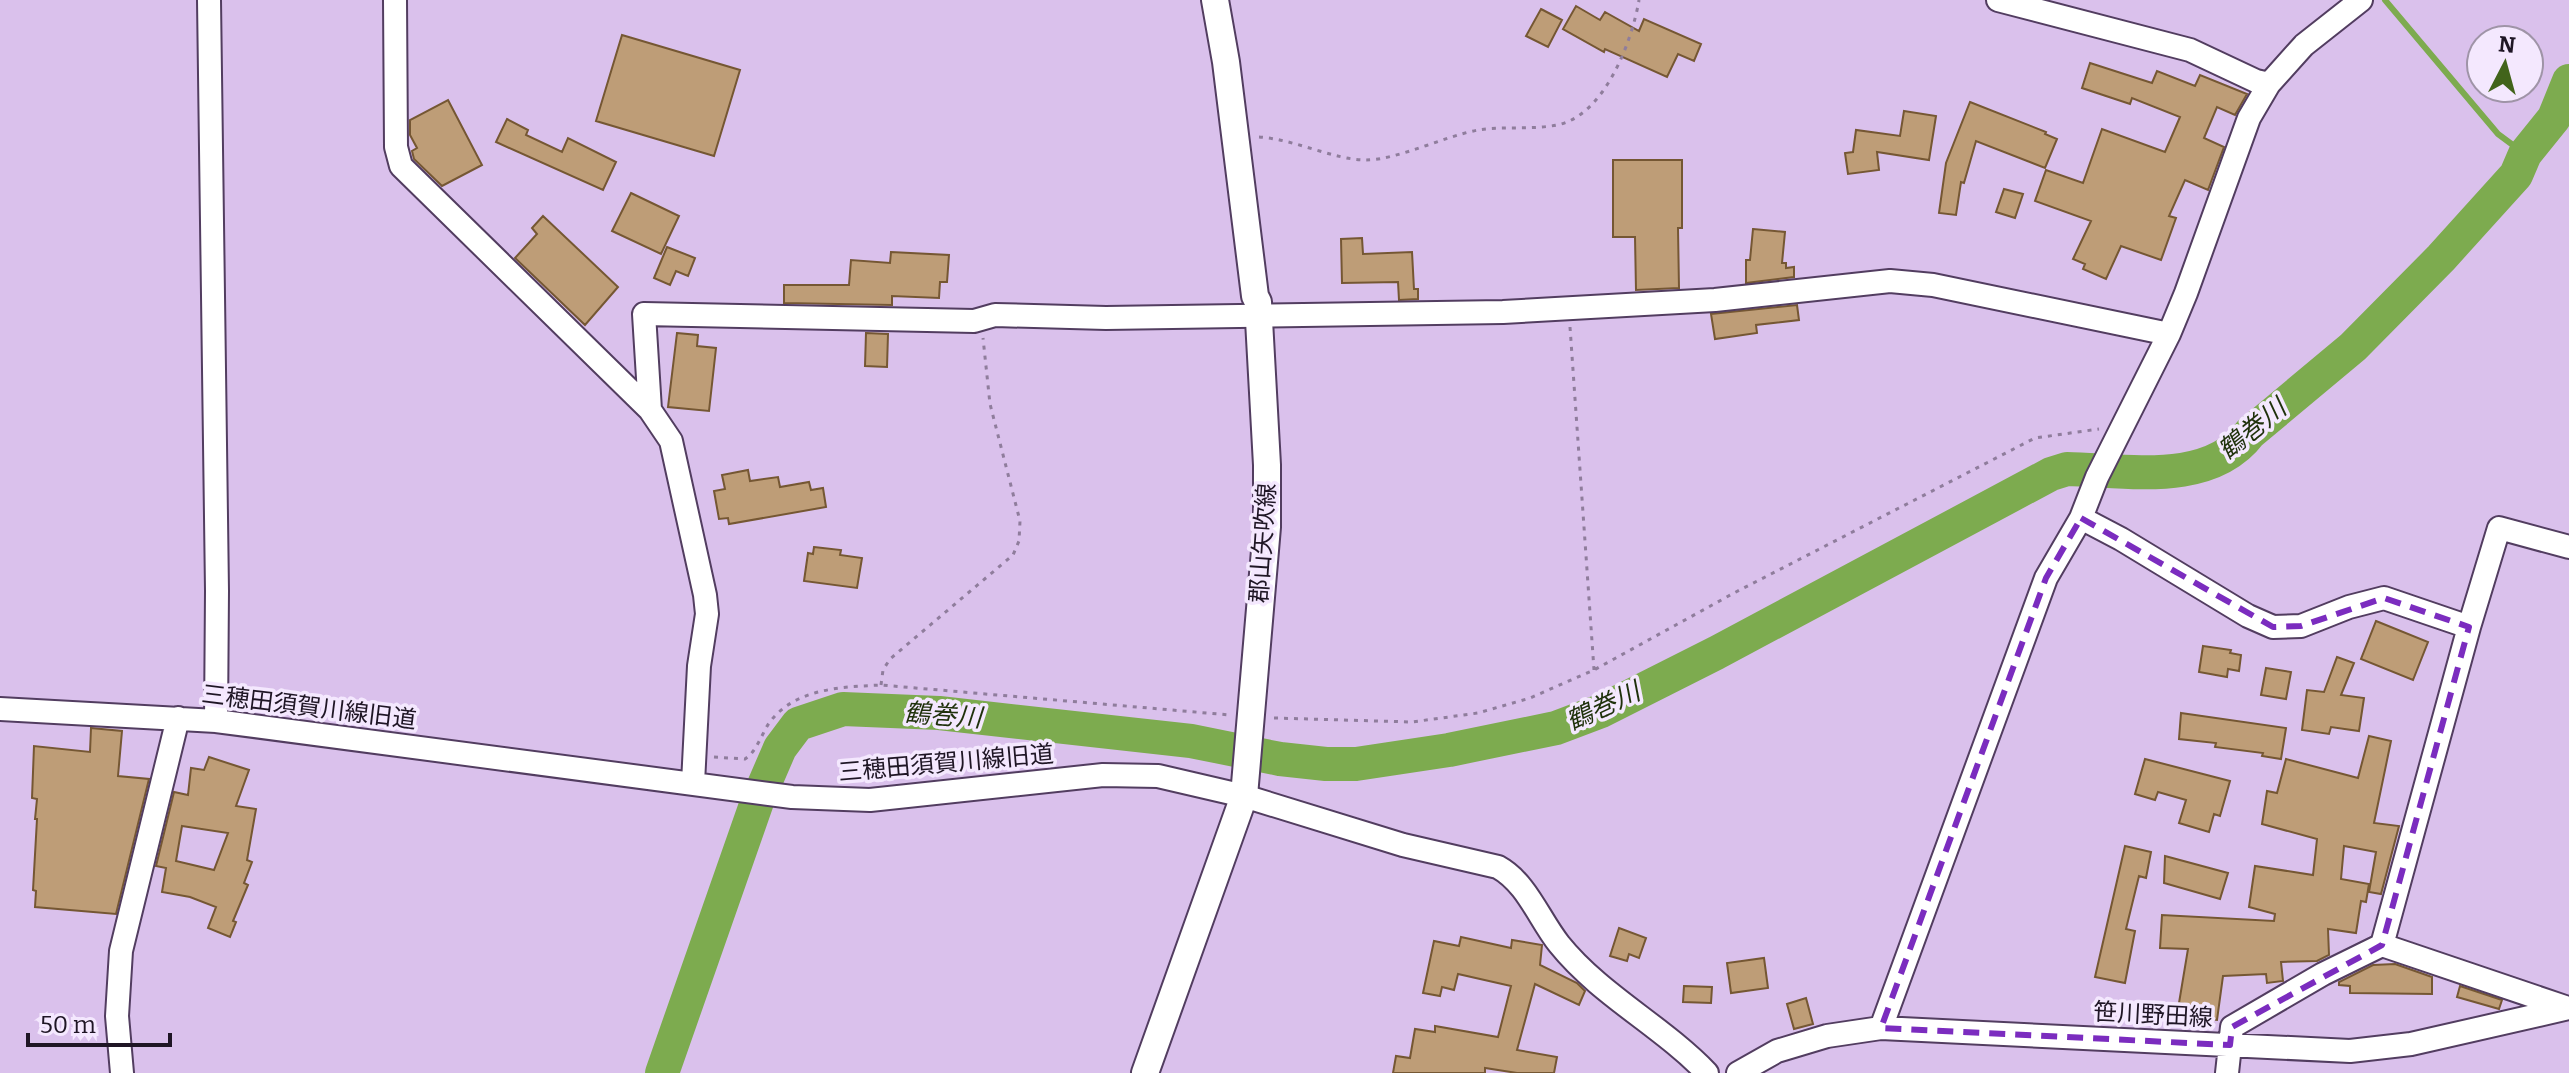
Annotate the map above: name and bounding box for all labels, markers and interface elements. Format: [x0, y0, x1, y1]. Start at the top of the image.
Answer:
north arrow [2465, 24, 2545, 104]
text: N [2497, 30, 2517, 59]
water label: 鶴巻川 [2212, 391, 2295, 466]
street label: 郡山矢吹線 [1245, 482, 1281, 604]
water label: 鶴巻川 [1561, 675, 1648, 737]
street label: 三穂田須賀川線旧道 [200, 680, 418, 734]
water label: 鶴巻川 [903, 697, 986, 734]
street label: 三穂田須賀川線旧道 [837, 740, 1055, 786]
scale bar [28, 997, 170, 1047]
street label: 笹川野田線 [2092, 998, 2214, 1032]
text: 50 m [40, 1011, 96, 1039]

